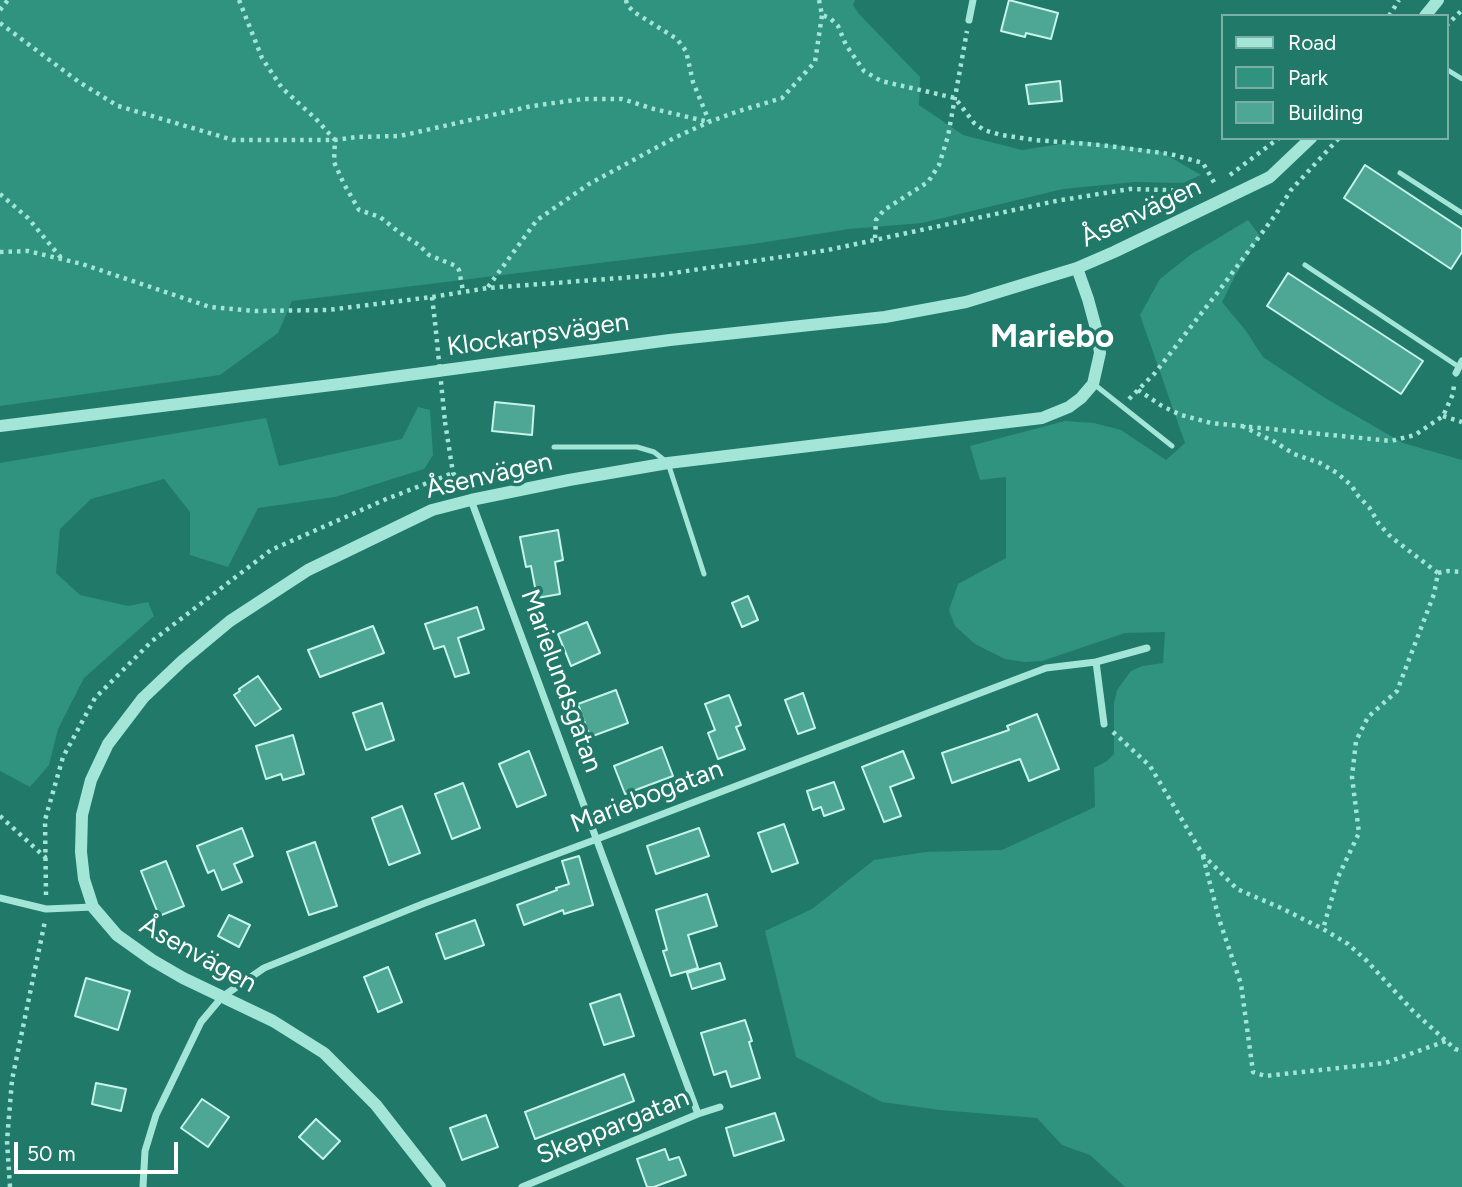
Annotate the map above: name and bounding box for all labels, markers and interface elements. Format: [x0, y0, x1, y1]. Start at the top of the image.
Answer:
legend [1220, 14, 1448, 140]
text: Road [1288, 30, 1336, 55]
text: Park [1288, 65, 1328, 90]
text: Building [1288, 100, 1363, 125]
street label: Åsenvägen [1076, 172, 1206, 254]
street label: Klockarpsvägen [445, 307, 631, 363]
district label: Mariebo [990, 317, 1114, 357]
street label: Åsenvägen [423, 446, 555, 506]
street label: Marielundsgatan [513, 585, 609, 777]
street label: Mariebogatan [566, 754, 728, 840]
street label: Åsenvägen [134, 910, 262, 1000]
street label: Skeppargatan [532, 1082, 694, 1172]
scale bar [18, 1128, 182, 1172]
text: 50 m [27, 1141, 76, 1166]

